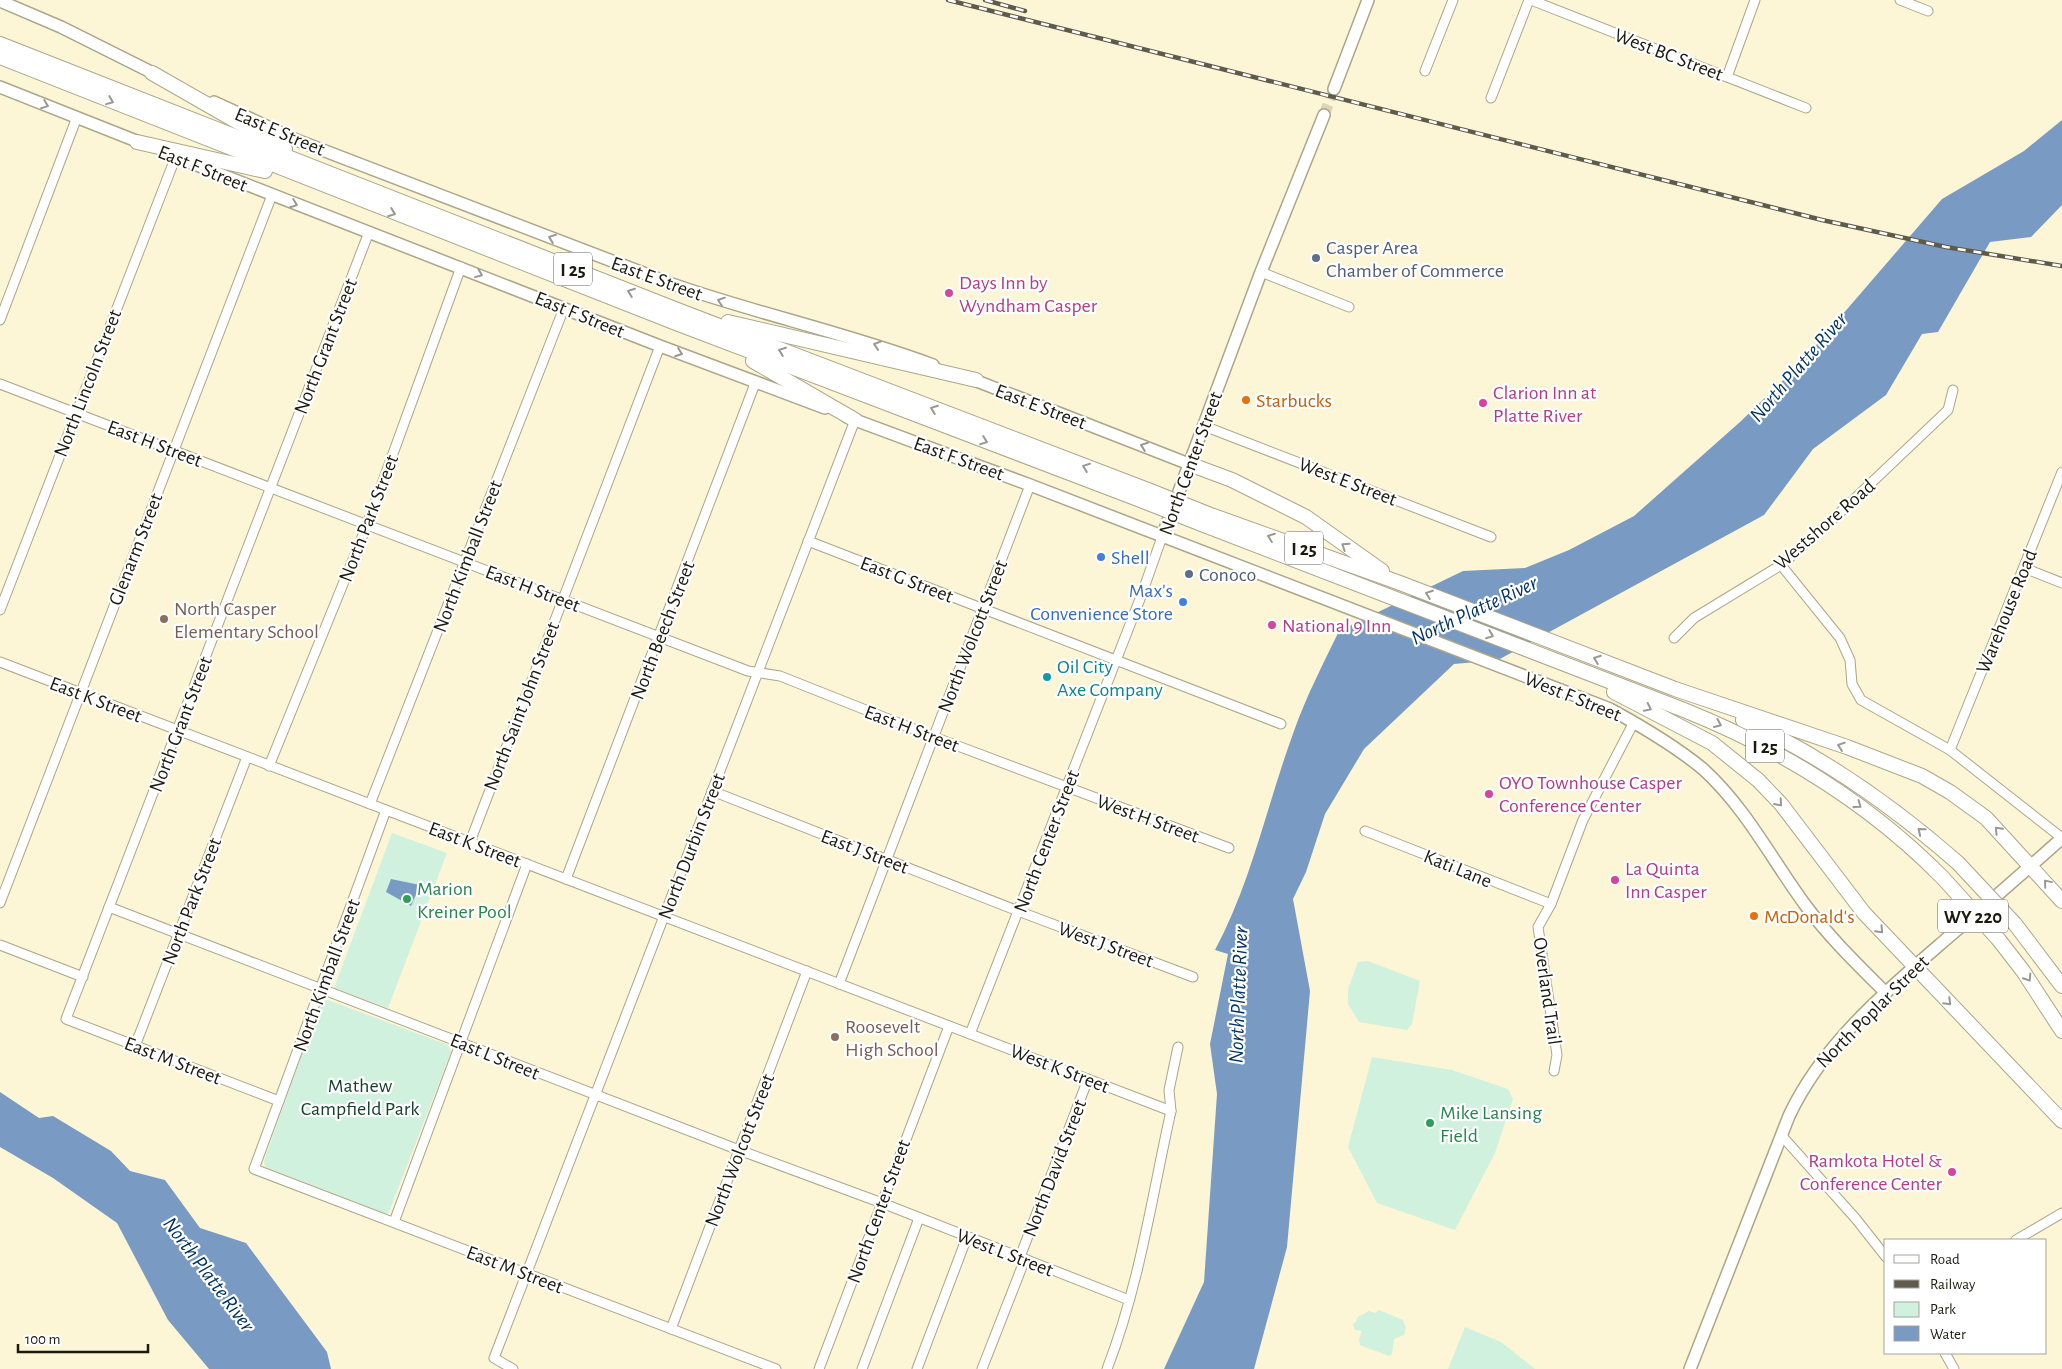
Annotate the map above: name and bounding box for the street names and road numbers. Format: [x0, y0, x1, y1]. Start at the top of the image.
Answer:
street label: West BC Street [1611, 25, 1726, 85]
street label: East E Street [232, 104, 328, 160]
street label: East F Street [155, 142, 251, 196]
road number: I 25 [554, 252, 592, 286]
street label: East E Street [608, 253, 706, 305]
street label: North Grant Street [291, 275, 361, 417]
street label: East F Street [532, 288, 628, 342]
street label: North Lincoln Street [51, 306, 125, 460]
street label: East E Street [992, 380, 1089, 434]
street label: North Center Street [1156, 388, 1226, 538]
street label: East H Street [105, 417, 205, 471]
street label: East F Street [911, 433, 1007, 485]
street label: North Park Street [336, 452, 403, 585]
street label: West E Street [1296, 454, 1400, 510]
street label: Westshore Road [1770, 476, 1879, 574]
street label: North Kimball Street [430, 477, 506, 635]
street label: Glenarm Street [105, 490, 167, 608]
road number: I 25 [1285, 532, 1323, 564]
street label: Warehouse Road [1973, 547, 2041, 676]
street label: East G Street [857, 553, 957, 607]
street label: North Wolcott Street [935, 557, 1011, 715]
street label: North Beech Street [627, 558, 699, 703]
street label: East H Street [483, 562, 583, 616]
street label: North Saint John Street [481, 619, 564, 794]
street label: North Grant Street [146, 653, 216, 795]
street label: West F Street [1521, 668, 1624, 726]
street label: East K Street [47, 673, 145, 727]
street label: East H Street [862, 702, 962, 756]
road number: I 25 [1746, 729, 1784, 762]
street label: North Center Street [1011, 767, 1084, 915]
street label: North Durbin Street [655, 770, 729, 922]
street label: West H Street [1094, 791, 1202, 847]
street label: East K Street [426, 818, 524, 872]
street label: East J Street [818, 826, 912, 878]
street label: North Park Street [159, 835, 226, 968]
street label: Kati Lane [1421, 846, 1494, 892]
street label: North Kimball Street [290, 896, 364, 1054]
road number: WY 220 [1938, 899, 2008, 932]
street label: West J Street [1055, 918, 1157, 972]
street label: Overland Trail [1530, 936, 1564, 1046]
street label: North Poplar Street [1813, 951, 1933, 1072]
street label: East L Street [447, 1030, 543, 1084]
street label: East M Street [122, 1033, 224, 1089]
street label: West K Street [1007, 1041, 1113, 1097]
street label: North Wolcott Street [702, 1071, 778, 1229]
street label: North David Street [1020, 1096, 1091, 1240]
street label: North Center Street [844, 1136, 914, 1286]
street label: West L Street [953, 1225, 1056, 1281]
street label: East M Street [464, 1242, 566, 1298]

